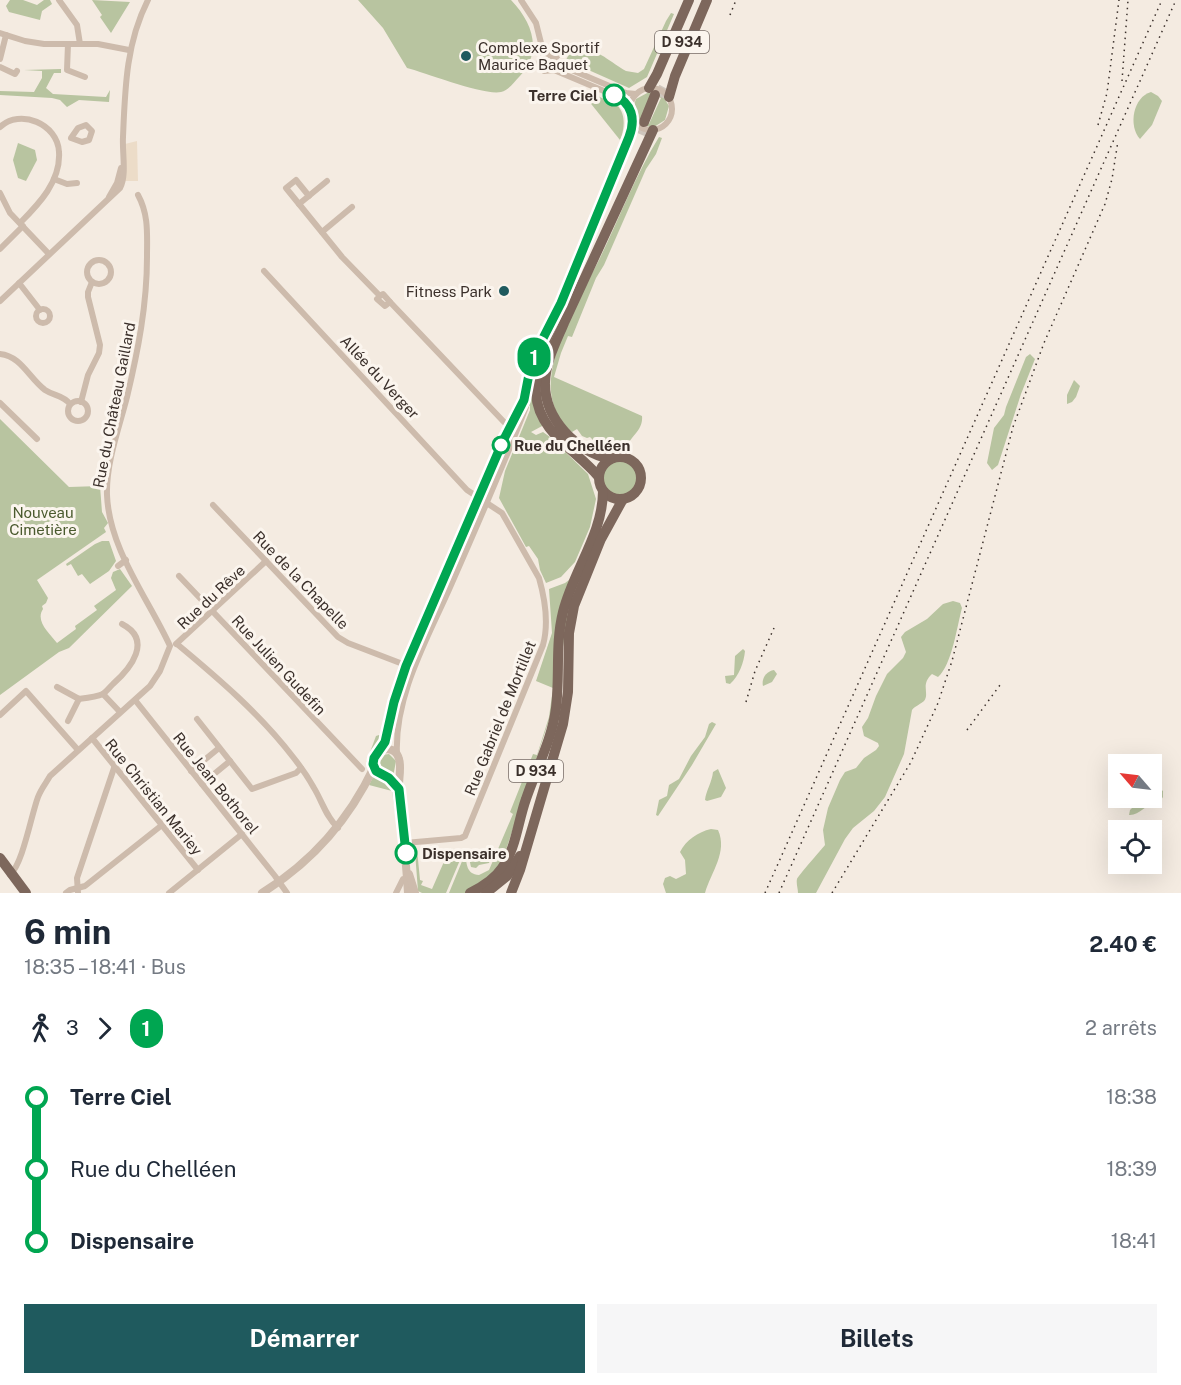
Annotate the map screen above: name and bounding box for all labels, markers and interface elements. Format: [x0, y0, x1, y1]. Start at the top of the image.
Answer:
road number: D 934 [655, 31, 709, 53]
place label: Complexe Sportif Maurice Baquet [478, 39, 600, 73]
marker: Complexe Sportif Maurice Baquet [459, 49, 473, 63]
marker: Terre Ciel [603, 84, 625, 106]
place label: Terre Ciel [529, 87, 598, 104]
place label: Fitness Park [406, 283, 492, 300]
marker: Fitness Park [497, 284, 511, 298]
street label: Rue du Château Gaillard [90, 321, 138, 489]
street label: Allée du Verger [337, 332, 423, 422]
line badge: 1 [514, 338, 554, 376]
text: 1 [530, 345, 539, 370]
marker: Rue du Chelléen [492, 436, 510, 454]
place label: Rue du Chelléen [514, 437, 630, 454]
park label: Nouveau Cimetière [9, 504, 77, 538]
street label: Rue de la Chapelle [250, 527, 352, 633]
street label: Rue du Rêve [174, 561, 248, 633]
street label: Rue Julien Gudefin [229, 612, 329, 718]
street label: Rue Gabriel de Mortillet [461, 638, 539, 798]
street label: Rue Jean Bothorel [170, 729, 262, 837]
street label: Rue Christian Mariey [102, 736, 206, 858]
north arrow [1108, 754, 1162, 808]
map controls [1108, 754, 1162, 874]
road number: D 934 [509, 760, 563, 782]
button: locate [1108, 820, 1162, 874]
marker: Dispensaire [395, 842, 417, 864]
place label: Dispensaire [422, 845, 507, 862]
text: 6 min [24, 913, 111, 951]
text: 2.40 € [1089, 931, 1157, 957]
text: 18:35 – 18:41 · Bus [24, 955, 186, 979]
icon: walk [24, 1012, 57, 1045]
icon: forward [88, 1012, 121, 1045]
text: 3 [66, 1016, 79, 1040]
text: 1 [142, 1016, 151, 1041]
text: 2 arrêts [1085, 1016, 1157, 1040]
text: Terre Ciel [70, 1084, 172, 1110]
text: 18:38 [1106, 1085, 1157, 1109]
text: Rue du Chelléen [70, 1156, 236, 1182]
text: 18:39 [1106, 1157, 1157, 1181]
text: Dispensaire [70, 1228, 194, 1254]
text: 18:41 [1111, 1229, 1157, 1253]
button: Démarrer [24, 1304, 585, 1373]
button: Billets [597, 1304, 1157, 1373]

